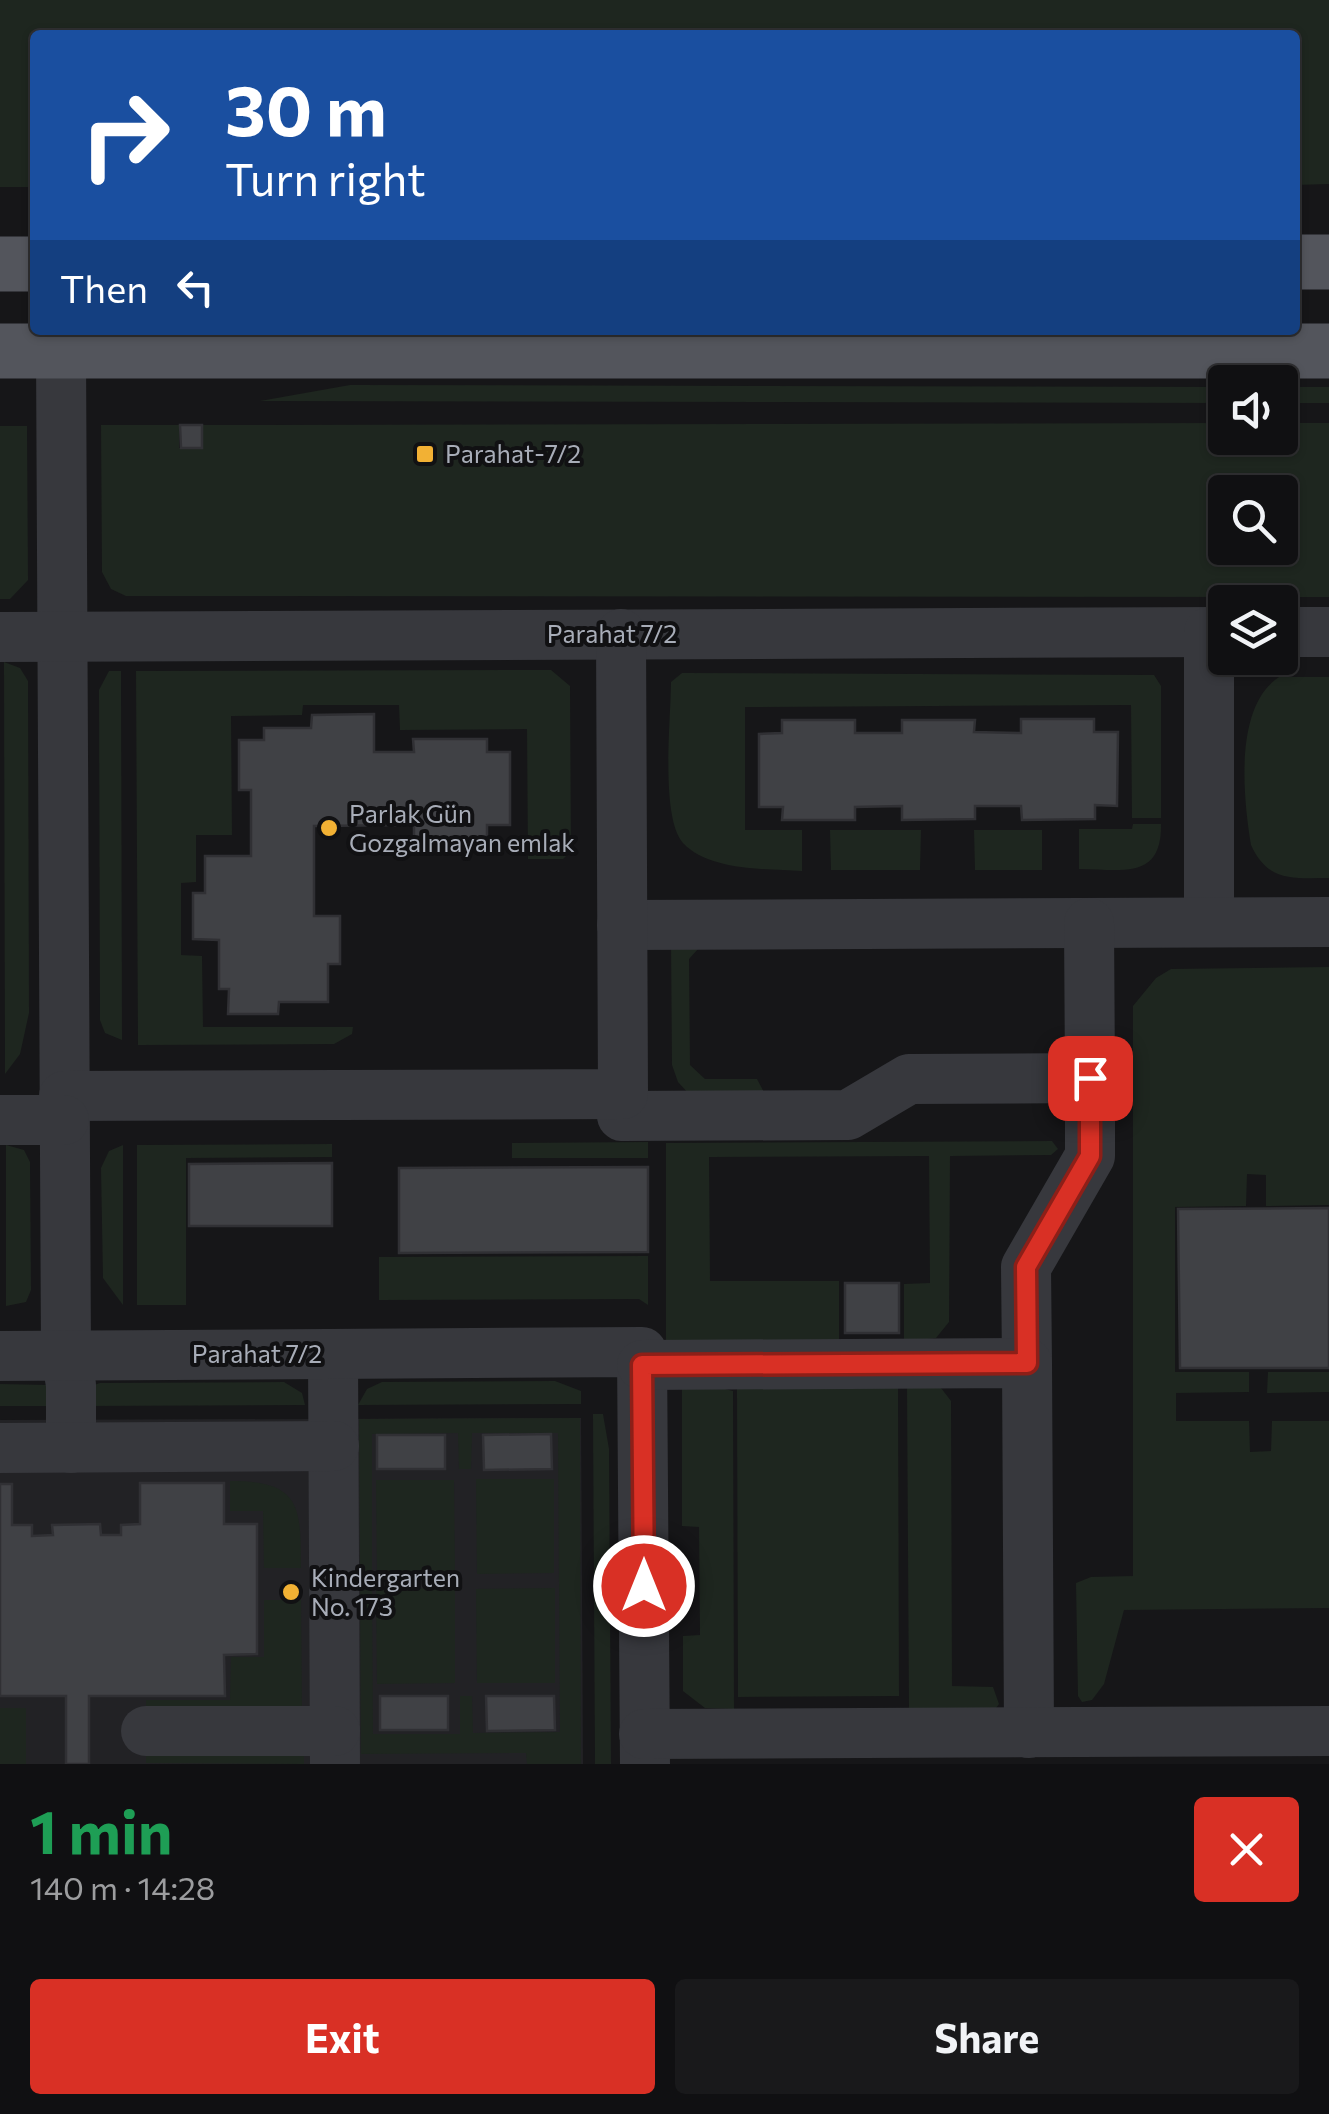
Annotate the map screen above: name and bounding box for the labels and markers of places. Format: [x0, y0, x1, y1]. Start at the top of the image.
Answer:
place label: Parahat-7/2 [445, 438, 581, 468]
marker: Parahat-7/2 [414, 443, 436, 465]
place label: Parlak Gün Gozgalmayan emlak [349, 798, 575, 857]
marker: Parlak Gün Gozgalmayan emlak [318, 817, 340, 839]
pin [1048, 1036, 1133, 1121]
place label: Kindergarten No. 173 [311, 1562, 460, 1621]
marker: Kindergarten No. 173 [280, 1581, 302, 1603]

